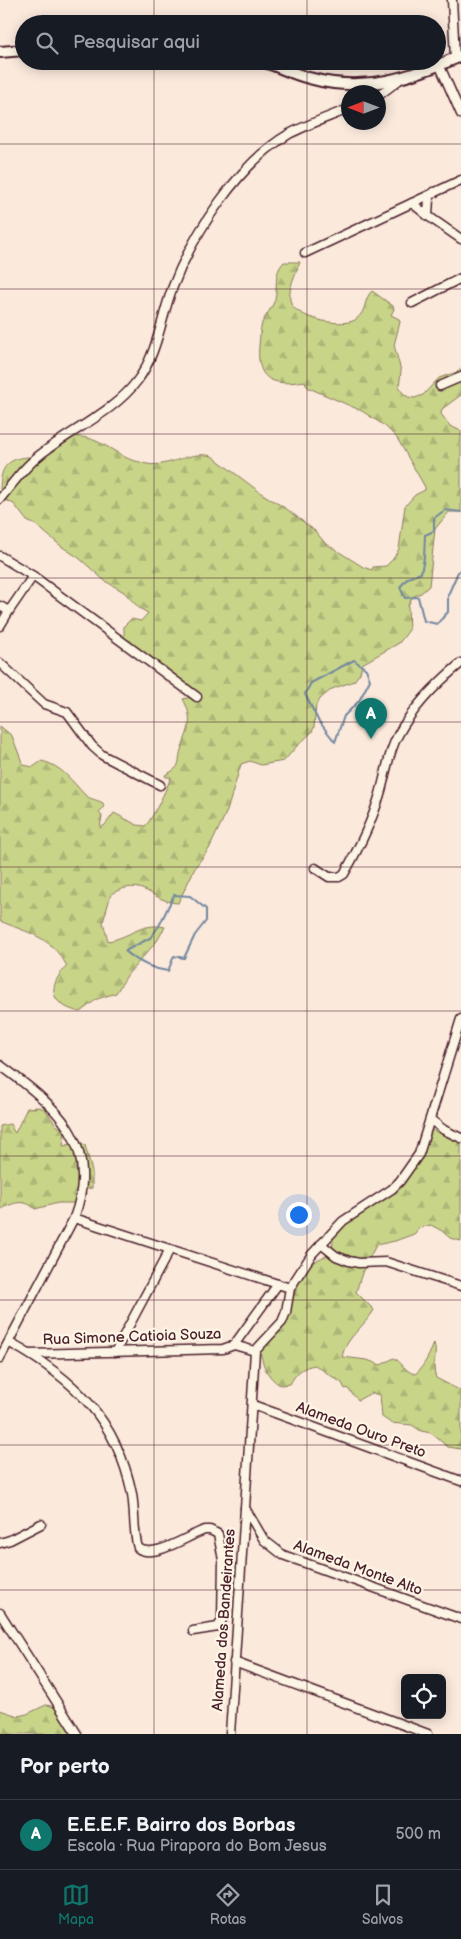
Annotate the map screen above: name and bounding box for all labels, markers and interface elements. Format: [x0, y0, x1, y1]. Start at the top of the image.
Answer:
search box [15, 15, 446, 70]
icon: search [33, 29, 61, 57]
text: Pesquisar aqui [73, 31, 200, 54]
north arrow [341, 85, 386, 130]
pin: A [355, 698, 387, 739]
your location [286, 1202, 312, 1228]
street label: Rua Simone Catioia Souza [42, 1324, 222, 1350]
street label: Alameda Ouro Preto [293, 1398, 429, 1462]
street label: Alameda dos Bandeirantes [208, 1528, 240, 1712]
street label: Alameda Monte Alto [291, 1536, 425, 1600]
map controls [401, 1674, 446, 1719]
button: locate [401, 1674, 446, 1719]
text: Por perto [20, 1754, 110, 1779]
text: E.E.E.F. Bairro dos Borbas [67, 1814, 295, 1837]
text: A [31, 1825, 41, 1844]
text: 500 m [395, 1825, 441, 1844]
text: Escola · Rua Pirapora do Bom Jesus [67, 1837, 327, 1856]
tab: Mapa [58, 1881, 94, 1928]
tab: Rotas [210, 1881, 246, 1928]
tab: Salvos [362, 1881, 403, 1928]

